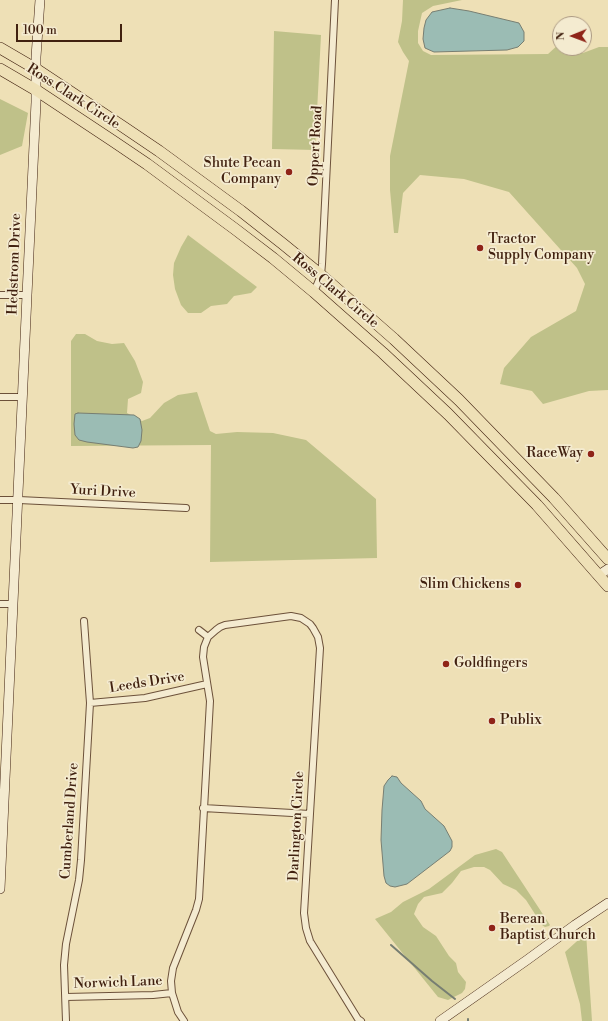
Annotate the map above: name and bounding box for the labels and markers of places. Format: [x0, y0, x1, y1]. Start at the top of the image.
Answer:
place label: Shute Pecan Company [204, 156, 281, 188]
marker: Shute Pecan Company [284, 167, 294, 177]
place label: Tractor Supply Company [488, 232, 594, 264]
marker: Tractor Supply Company [475, 243, 485, 253]
place label: RaceWay [526, 446, 583, 462]
marker: RaceWay [586, 449, 596, 459]
place label: Slim Chickens [420, 577, 510, 593]
marker: Slim Chickens [513, 580, 523, 590]
place label: Goldfingers [454, 656, 528, 672]
marker: Goldfingers [441, 659, 451, 669]
place label: Publix [500, 713, 541, 729]
marker: Publix [487, 716, 497, 726]
place label: Berean Baptist Church [500, 912, 596, 944]
marker: Berean Baptist Church [487, 923, 497, 933]

